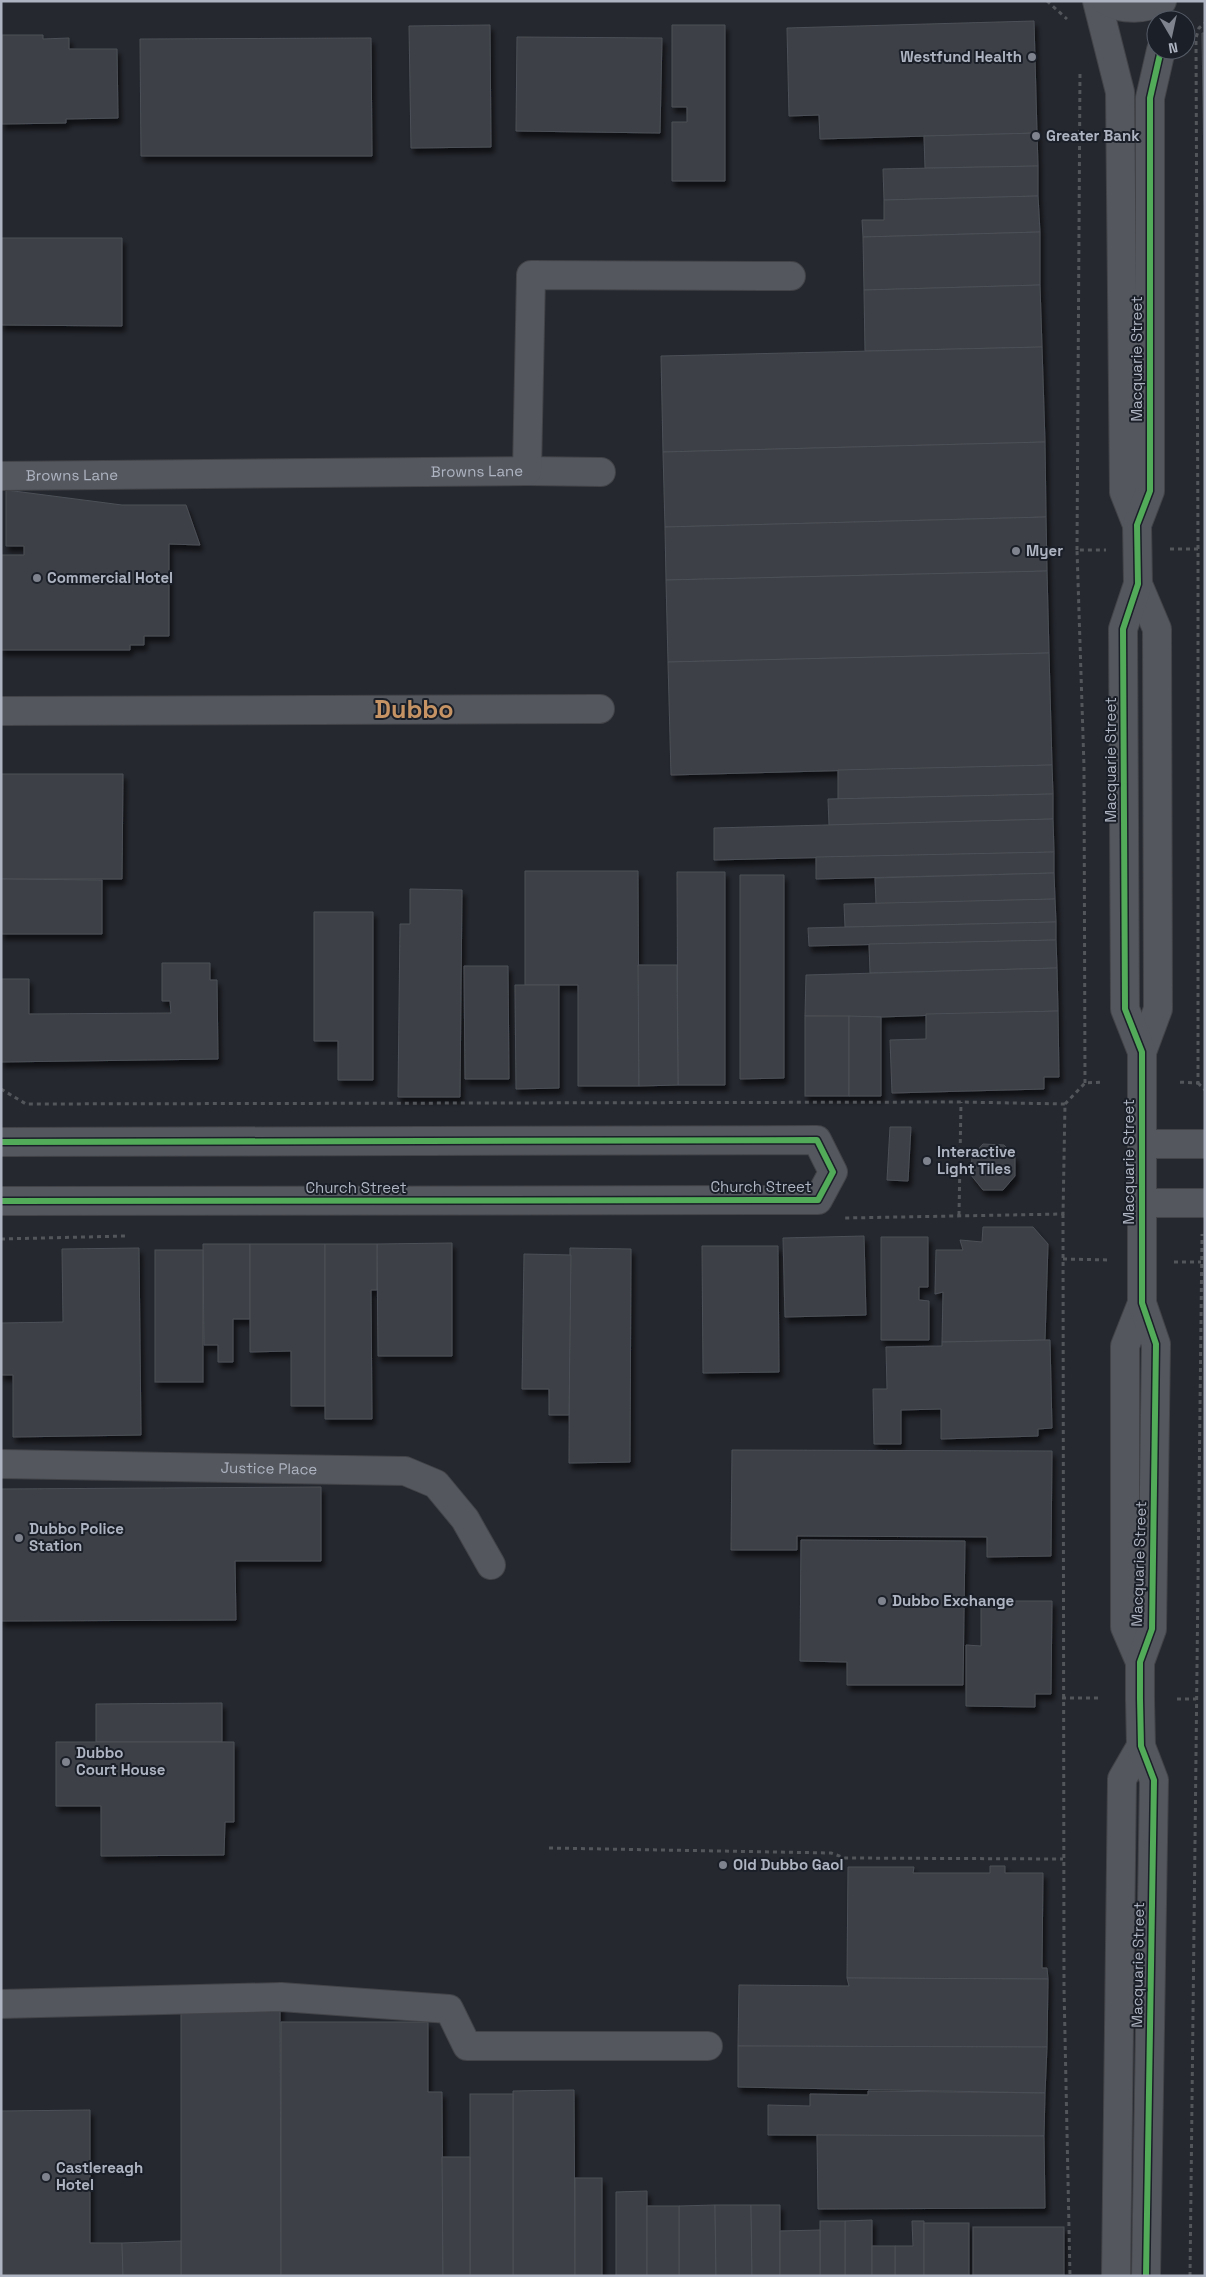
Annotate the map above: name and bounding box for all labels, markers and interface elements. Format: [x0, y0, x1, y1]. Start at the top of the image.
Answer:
north arrow [1146, 10, 1196, 60]
text: N [1167, 38, 1179, 57]
place label: Westfund Health [900, 47, 1022, 66]
marker: Westfund Health [1026, 51, 1038, 63]
place label: Greater Bank [1046, 126, 1140, 145]
marker: Greater Bank [1030, 130, 1042, 142]
street label: Macquarie Street [1127, 296, 1146, 422]
street label: Browns Lane [431, 461, 523, 481]
street label: Browns Lane [26, 465, 118, 485]
place label: Myer [1026, 541, 1063, 560]
marker: Myer [1010, 545, 1022, 557]
place label: Commercial Hotel [47, 568, 173, 587]
marker: Commercial Hotel [31, 572, 43, 584]
district label: Dubbo [374, 693, 454, 725]
street label: Macquarie Street [1101, 697, 1120, 823]
street label: Macquarie Street [1119, 1099, 1138, 1225]
place label: Interactive Light Tiles [937, 1142, 1016, 1178]
marker: Interactive Light Tiles [921, 1155, 933, 1167]
street label: Church Street [710, 1177, 812, 1196]
street label: Church Street [305, 1178, 407, 1197]
street label: Justice Place [220, 1458, 318, 1478]
street label: Macquarie Street [1127, 1501, 1150, 1627]
place label: Dubbo Police Station [29, 1519, 124, 1555]
marker: Dubbo Police Station [13, 1532, 25, 1544]
place label: Dubbo Exchange [892, 1591, 1015, 1610]
marker: Dubbo Exchange [876, 1595, 888, 1607]
place label: Dubbo Court House [76, 1743, 166, 1779]
marker: Dubbo Court House [60, 1756, 72, 1768]
place label: Old Dubbo Gaol [733, 1855, 844, 1874]
marker: Old Dubbo Gaol [717, 1859, 729, 1871]
street label: Macquarie Street [1127, 1902, 1148, 2028]
place label: Castlereagh Hotel [56, 2158, 143, 2194]
marker: Castlereagh Hotel [40, 2171, 52, 2183]

